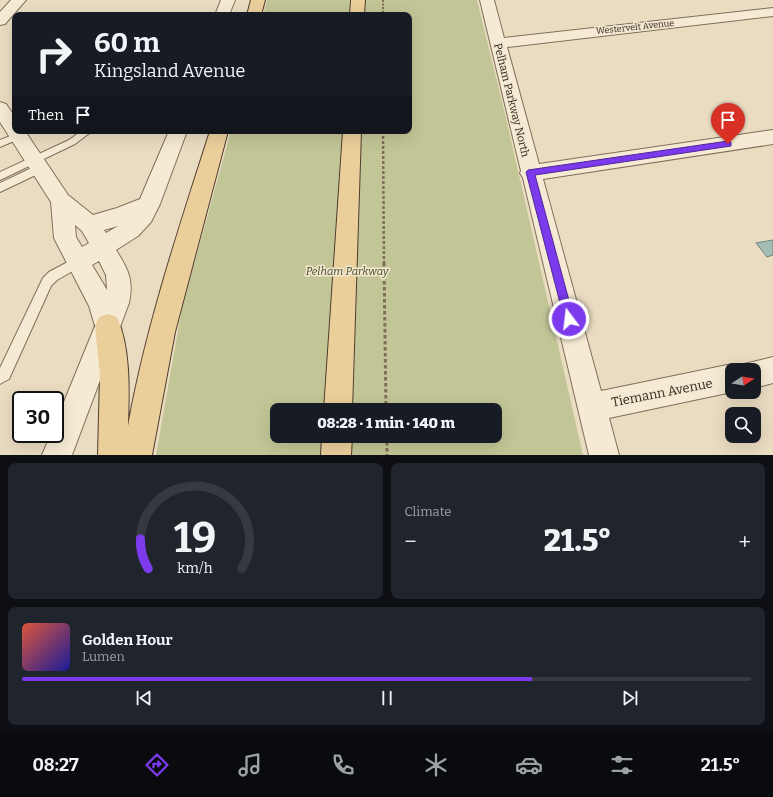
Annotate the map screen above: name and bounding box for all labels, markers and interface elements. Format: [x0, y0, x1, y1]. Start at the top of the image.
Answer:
street label: Westervelt Avenue [595, 18, 675, 36]
text: 60 m [94, 26, 160, 59]
icon: right [28, 28, 80, 80]
street label: Pelham Parkway North [491, 42, 532, 159]
text: Kingsland Avenue [94, 60, 245, 82]
pin [711, 103, 745, 144]
icon: arrive [72, 104, 94, 126]
text: Then [28, 106, 64, 124]
icon: arrive [717, 109, 739, 131]
park label: Pelham Parkway [306, 265, 390, 278]
position arrow [548, 298, 590, 340]
north arrow [725, 363, 761, 399]
map controls [725, 363, 761, 443]
street label: Tiemann Avenue [610, 375, 714, 410]
speed limit sign: 30 [12, 391, 64, 443]
button: search [725, 407, 761, 443]
text: 08:28 · 1 min · 140 m [317, 414, 455, 432]
text: Climate [405, 504, 451, 519]
text: 19 [174, 513, 217, 563]
text: 21.5° [544, 523, 611, 559]
text: − [405, 528, 417, 555]
text: + [738, 528, 751, 555]
text: km/h [178, 560, 213, 577]
text: Golden Hour [82, 631, 173, 649]
text: Lumen [82, 649, 125, 664]
icon: previous [133, 687, 155, 709]
icon: pause [376, 687, 398, 709]
icon: next [619, 687, 641, 709]
icon: directions [143, 751, 171, 779]
icon: music [236, 751, 264, 779]
icon: phone [329, 751, 357, 779]
icon: climate [422, 751, 450, 779]
icon: car [515, 751, 543, 779]
icon: filters [608, 751, 636, 779]
text: 08:27 [32, 754, 79, 776]
text: 21.5° [701, 754, 740, 776]

